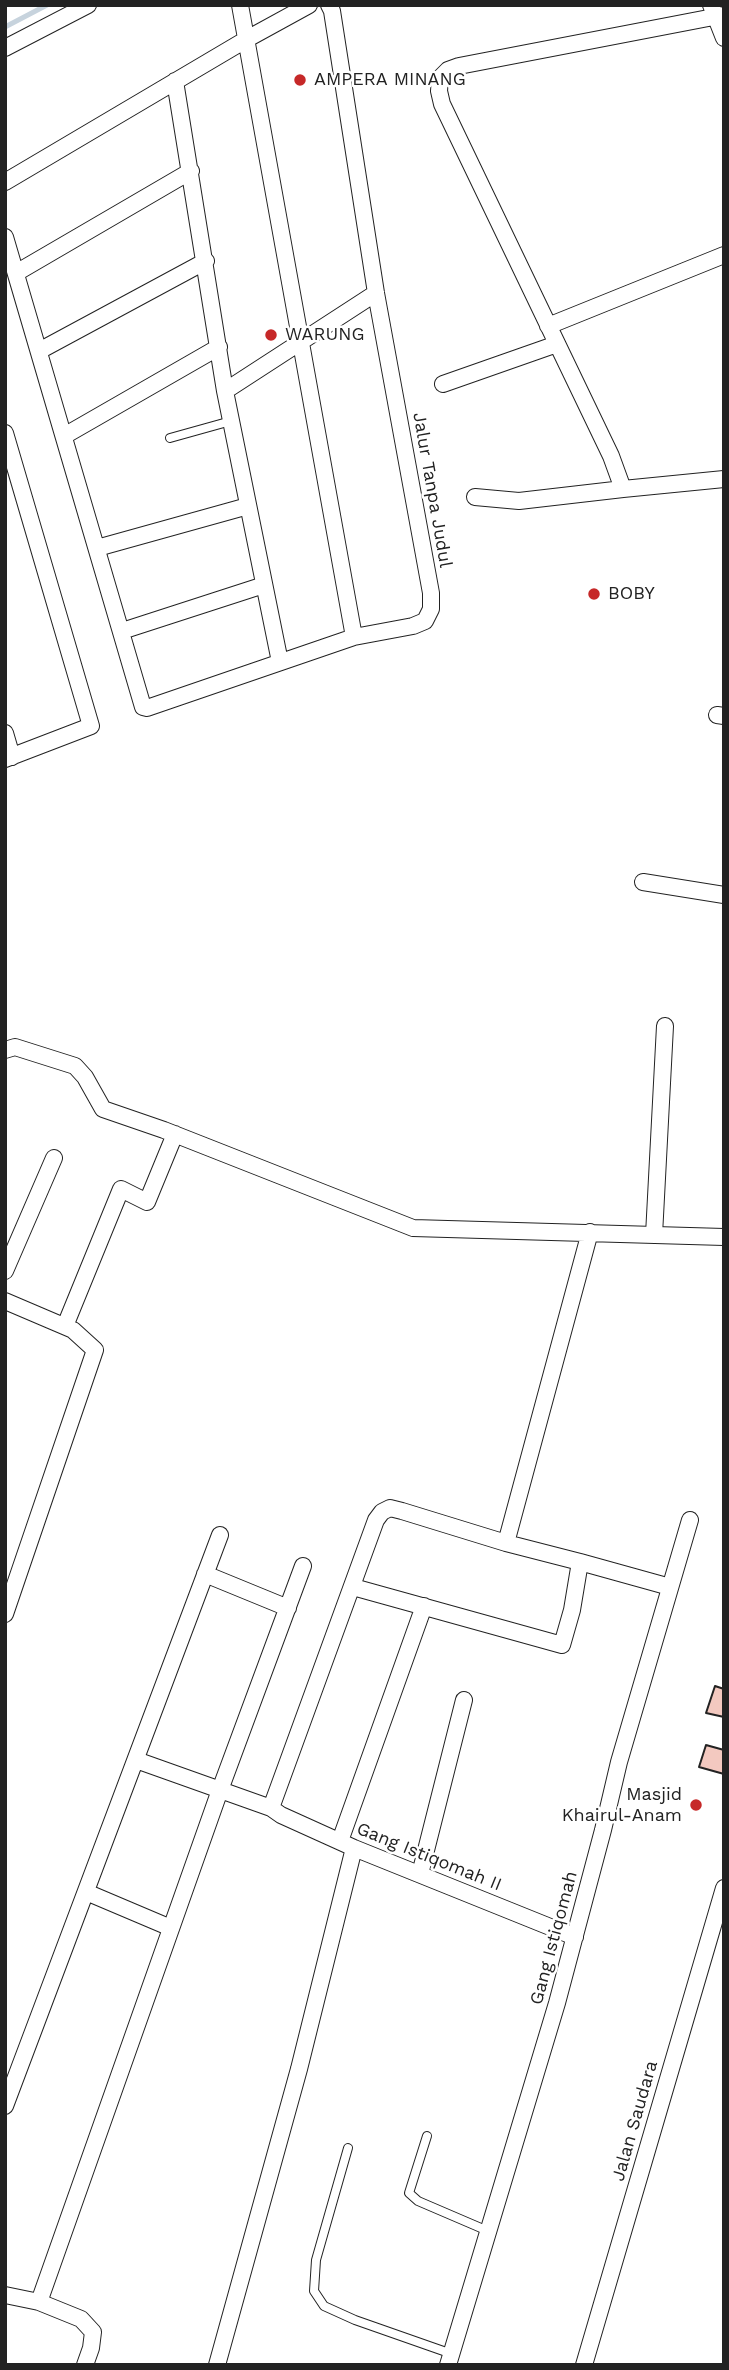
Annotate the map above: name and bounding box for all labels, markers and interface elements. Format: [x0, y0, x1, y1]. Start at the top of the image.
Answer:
place label: AMPERA MINANG [314, 69, 466, 91]
marker: AMPERA MINANG [292, 72, 308, 88]
place label: WARUNG [285, 324, 364, 346]
marker: WARUNG [263, 327, 279, 343]
street label: Jalur Tanpa Judul [408, 411, 456, 569]
place label: BOBY [608, 583, 655, 605]
marker: BOBY [586, 586, 602, 602]
place label: Masjid Khairul-Anam [562, 1784, 682, 1826]
marker: Masjid Khairul-Anam [688, 1797, 704, 1813]
street label: Gang Istiqomah II [353, 1818, 505, 1896]
street label: Gang Istiqomah [526, 1869, 582, 2007]
street label: Jalan Saudara [607, 2058, 663, 2184]

